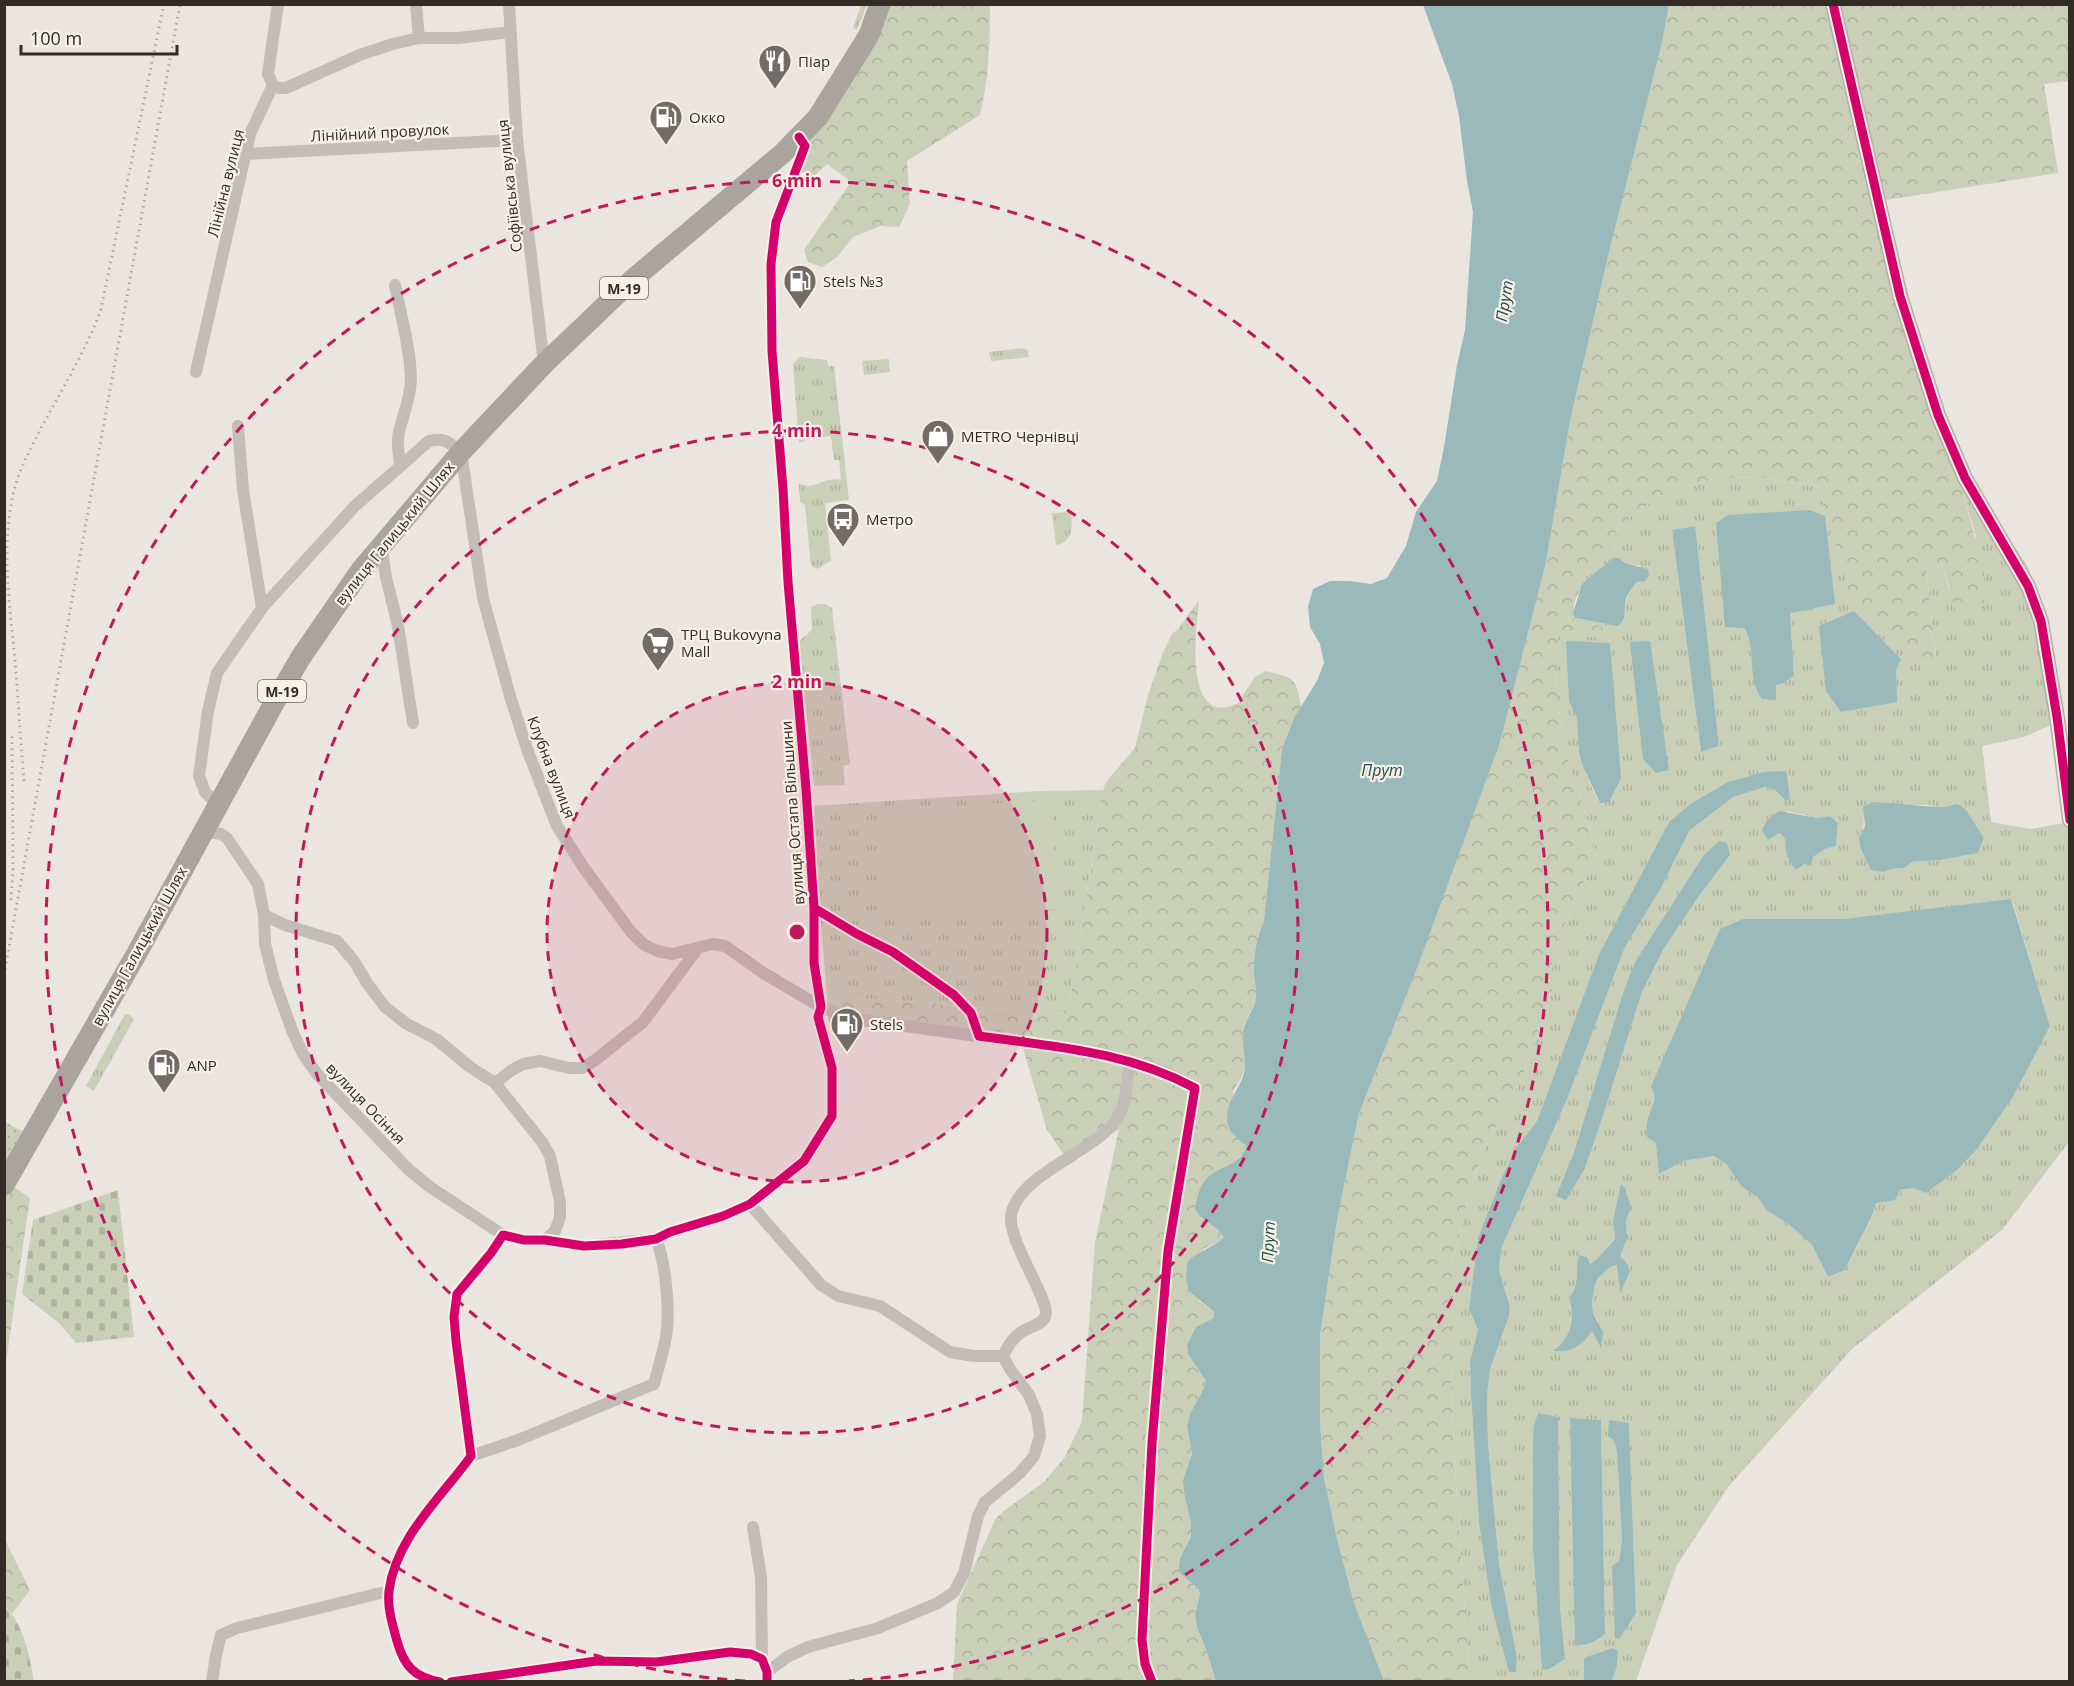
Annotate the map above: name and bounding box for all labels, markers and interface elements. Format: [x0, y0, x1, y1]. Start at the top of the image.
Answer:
scale bar [21, 18, 177, 56]
text: 100 m [30, 26, 82, 50]
restaurant icon: Піар [757, 43, 793, 90]
place label: Піар [798, 51, 830, 71]
fuel station icon: Окко [648, 99, 684, 146]
place label: Окко [689, 107, 725, 127]
street label: Лінійний провулок [310, 118, 450, 146]
street label: Софіївська вулиця [492, 119, 526, 253]
street label: Лінійна вулиця [202, 127, 248, 239]
text: 6 min [772, 168, 822, 192]
fuel station icon: Stels №3 [782, 263, 818, 310]
place label: Stels №3 [823, 271, 884, 291]
road number: М-19 [600, 277, 648, 299]
water label: Прут [1490, 279, 1518, 323]
text: 4 min [772, 418, 822, 442]
shop icon: METRO Чернівці [920, 418, 956, 465]
place label: METRO Чернівці [961, 426, 1079, 446]
street label: вулиця Галицький Шлях [330, 457, 458, 609]
bus stop icon: Метро [825, 501, 861, 548]
place label: Метро [866, 509, 913, 529]
place label: ТРЦ Bukovyna Mall [681, 624, 782, 661]
supermarket icon: ТРЦ Bukovyna Mall [640, 625, 676, 672]
text: 2 min [772, 669, 822, 693]
road number: М-19 [258, 680, 306, 702]
street label: Клубна вулиця [523, 713, 581, 821]
street label: вулиця Остапа Вільшини [776, 720, 808, 906]
water label: Прут [1361, 759, 1403, 781]
street label: вулиця Галицький Шлях [87, 863, 191, 1029]
centre of rings [787, 922, 807, 942]
fuel station icon: Stels [829, 1006, 865, 1053]
place label: Stels [870, 1014, 903, 1034]
fuel station icon: ANP [146, 1047, 182, 1094]
place label: ANP [187, 1055, 217, 1075]
street label: вулиця Осіння [322, 1058, 410, 1148]
water label: Прут [1256, 1221, 1280, 1263]

